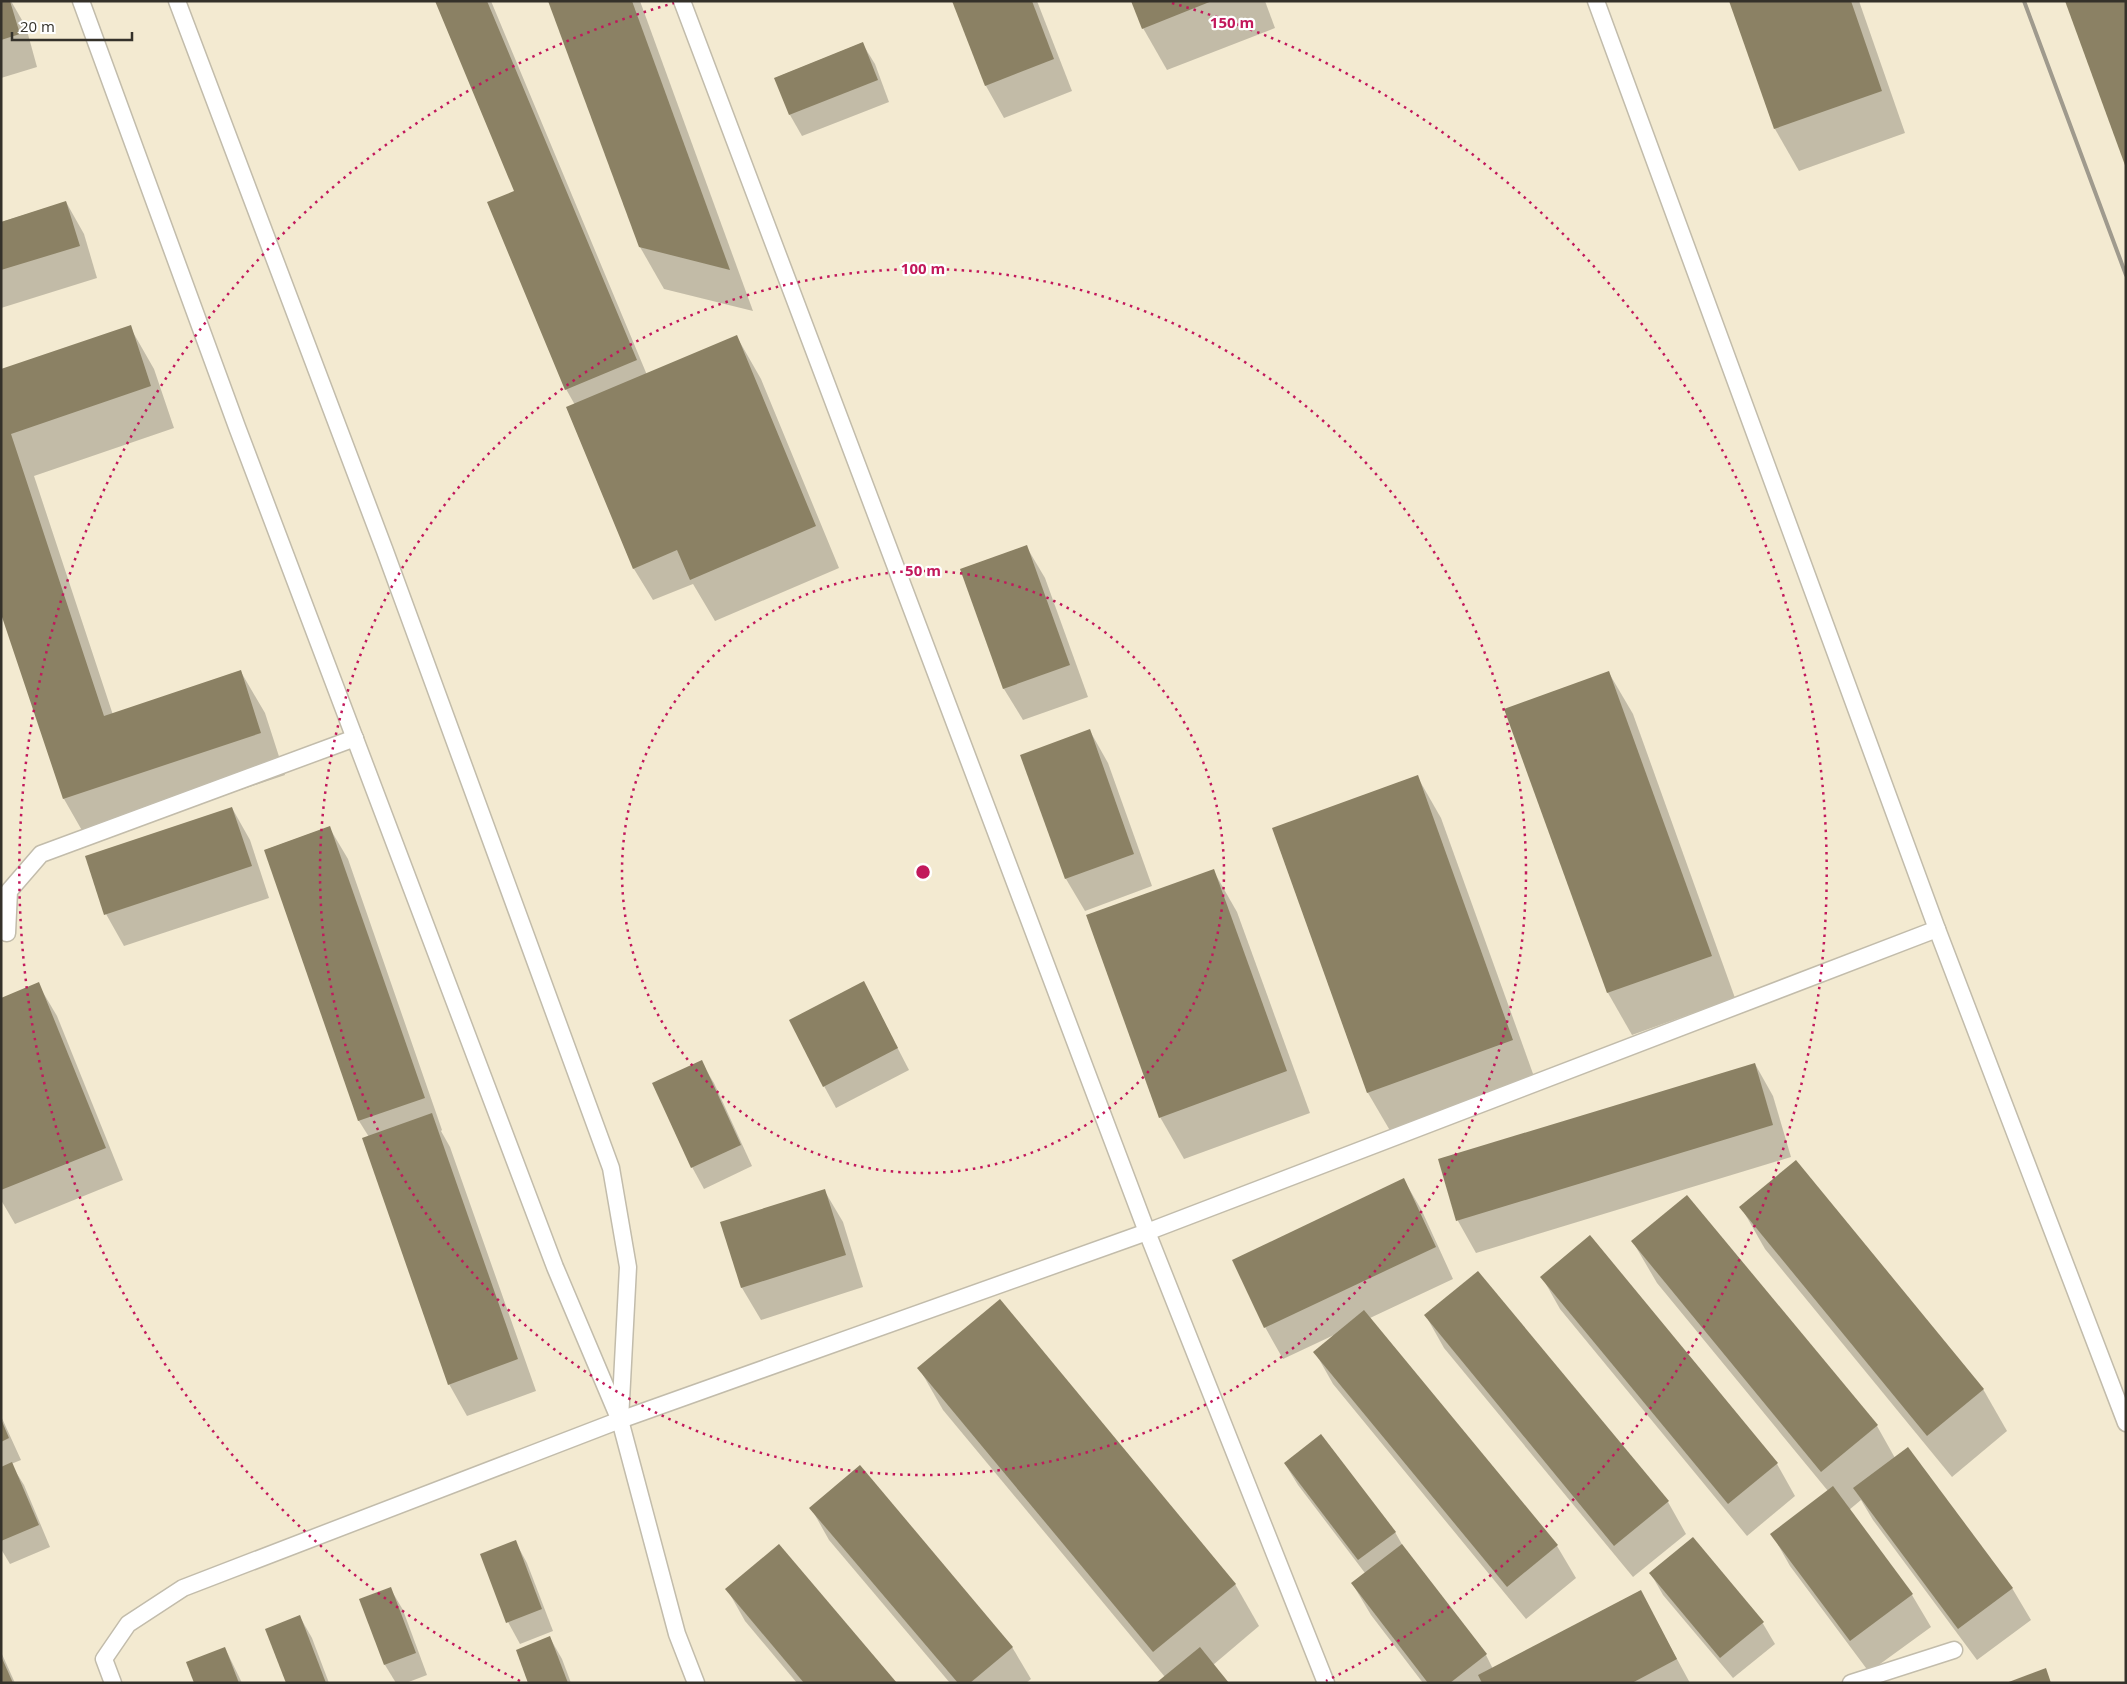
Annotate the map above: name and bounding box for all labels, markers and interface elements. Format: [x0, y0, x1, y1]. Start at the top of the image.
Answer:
scale bar [12, 10, 132, 42]
text: 150 m [1210, 12, 1254, 32]
text: 20 m [20, 16, 55, 36]
text: 100 m [901, 258, 945, 278]
text: 50 m [905, 560, 941, 580]
centre of rings [914, 863, 932, 881]

